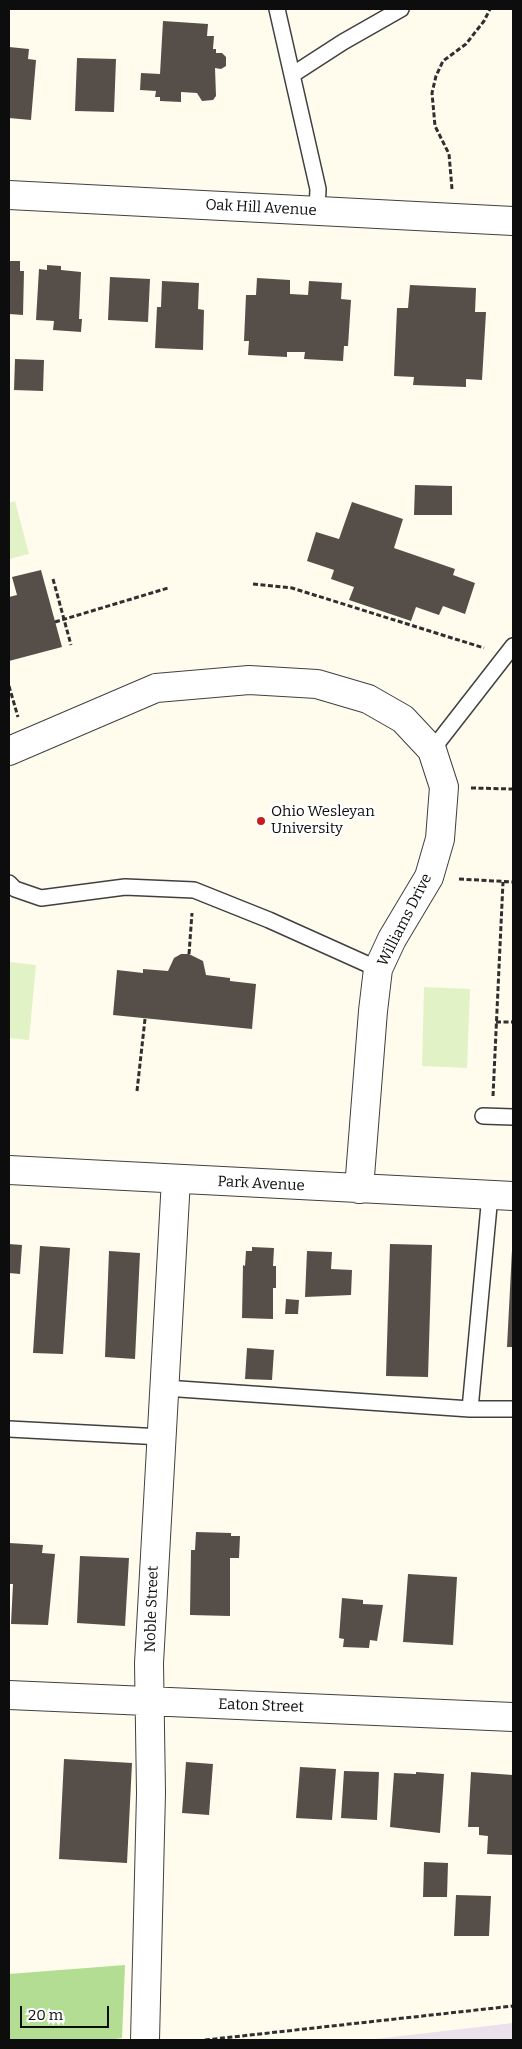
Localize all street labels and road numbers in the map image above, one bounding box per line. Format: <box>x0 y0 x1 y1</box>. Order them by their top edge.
street label: Oak Hill Avenue <box>205 196 317 220</box>
street label: Williams Drive <box>374 871 436 969</box>
street label: Park Avenue <box>217 1173 305 1195</box>
street label: Noble Street <box>141 1565 163 1653</box>
street label: Eaton Street <box>218 1696 304 1716</box>

